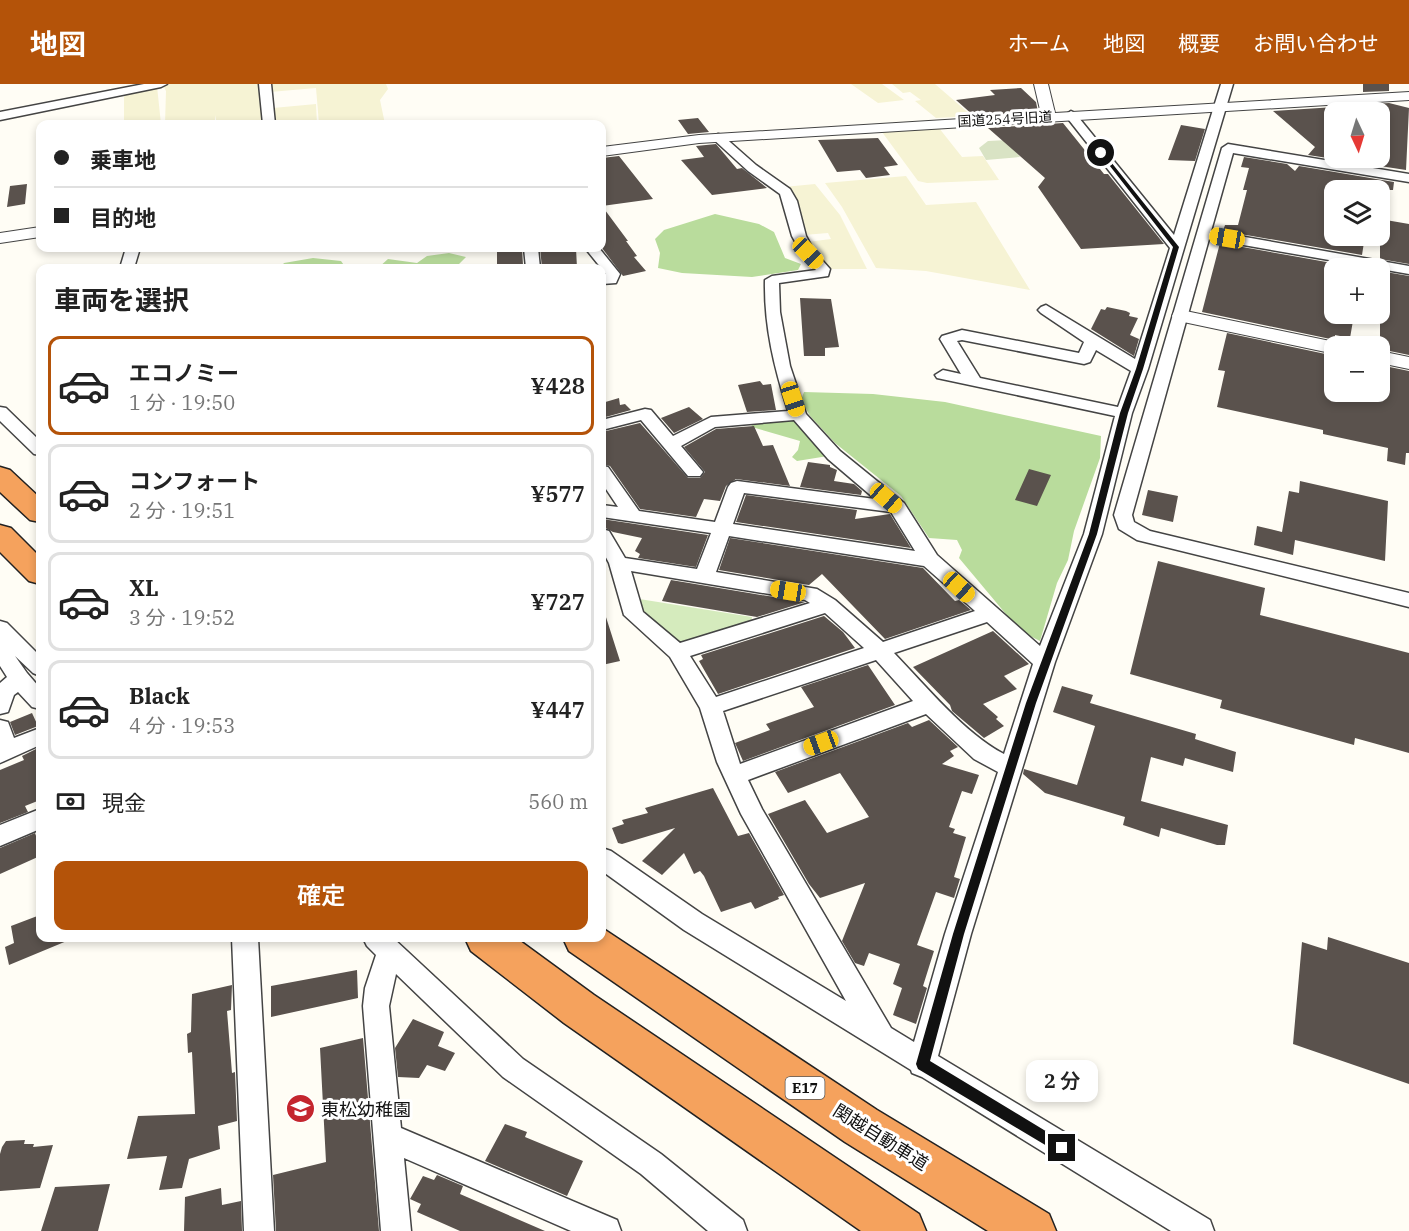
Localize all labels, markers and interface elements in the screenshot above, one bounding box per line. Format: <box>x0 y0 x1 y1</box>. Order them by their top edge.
text: 地図 <box>30 25 86 62</box>
text: ホーム <box>1008 29 1070 57</box>
text: 地図 <box>1103 29 1145 57</box>
text: 概要 <box>1178 29 1220 57</box>
text: お問い合わせ <box>1253 29 1379 57</box>
north arrow <box>1324 102 1390 168</box>
map controls <box>1324 102 1390 402</box>
street label: 国道254号旧道 <box>957 108 1053 130</box>
route start <box>1087 139 1114 166</box>
text: 乗車地 <box>90 145 156 174</box>
button: layers <box>1324 180 1390 246</box>
text: 目的地 <box>90 203 156 232</box>
car <box>1208 226 1246 250</box>
car <box>789 234 827 272</box>
button: + <box>1324 258 1390 324</box>
text: 車両を選択 <box>54 282 189 317</box>
button: − <box>1324 336 1390 402</box>
text: エコノミー <box>129 358 239 387</box>
icon: car <box>57 359 111 413</box>
text: ¥428 <box>531 371 585 400</box>
car <box>779 379 807 419</box>
text: 1 分 · 19:50 <box>129 389 235 416</box>
text: コンフォート <box>129 466 260 495</box>
icon: car <box>57 467 111 521</box>
text: ¥577 <box>531 479 585 508</box>
car <box>867 479 905 517</box>
text: 2 分 · 19:51 <box>129 497 235 524</box>
car <box>940 568 978 606</box>
text: XL <box>129 573 159 602</box>
icon: car <box>57 575 111 629</box>
car <box>769 579 807 603</box>
text: ¥727 <box>531 587 585 616</box>
text: 3 分 · 19:52 <box>129 604 235 631</box>
text: Black <box>129 681 190 710</box>
icon: car <box>57 683 111 737</box>
text: ¥447 <box>531 695 585 724</box>
text: 4 分 · 19:53 <box>129 712 235 739</box>
car <box>801 728 841 758</box>
icon: cash <box>54 785 87 818</box>
text: 現金 <box>102 788 146 817</box>
text: 560 m <box>528 788 588 815</box>
button: 確定 <box>54 861 588 930</box>
callout: 2 分 <box>1026 1061 1098 1103</box>
text: 2 分 <box>1044 1067 1080 1094</box>
road number: E17 <box>786 1077 824 1099</box>
school or university icon: 東松幼稚園 <box>284 1093 316 1125</box>
place label: 東松幼稚園 <box>321 1098 411 1121</box>
street label: 関越自動車道 <box>829 1099 933 1175</box>
route end <box>1048 1134 1075 1161</box>

